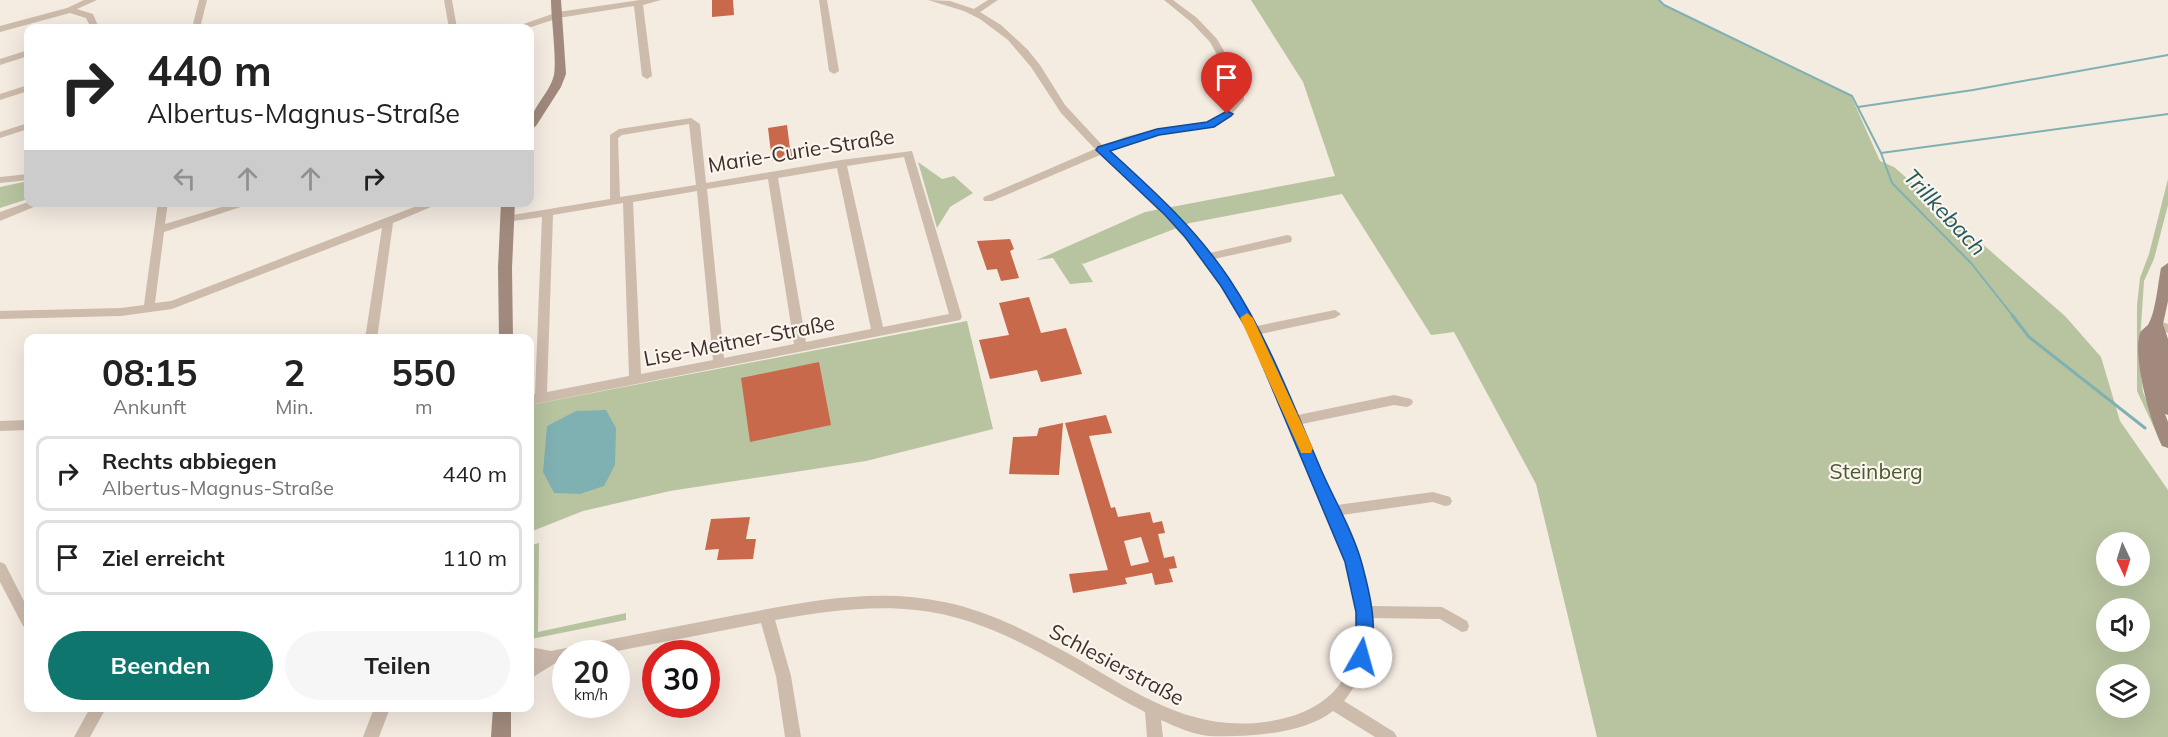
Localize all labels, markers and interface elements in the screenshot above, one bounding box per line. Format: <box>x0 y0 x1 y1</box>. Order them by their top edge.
text: 440 m <box>147 44 272 97</box>
icon: right <box>48 48 126 126</box>
pin <box>1201 52 1252 114</box>
icon: arrive <box>1210 61 1243 94</box>
text: Albertus-Magnus-Straße <box>147 96 460 130</box>
street label: Marie-Curie-Straße <box>706 122 896 178</box>
icon: left <box>168 162 201 195</box>
icon: ahead <box>231 162 264 195</box>
icon: ahead <box>294 162 327 195</box>
icon: right <box>357 162 390 195</box>
water label: Trillkebach <box>1898 163 1992 261</box>
street label: Lise-Meitner-Straße <box>641 309 837 371</box>
text: 08:15 <box>102 350 197 395</box>
text: 2 <box>283 350 305 395</box>
text: 550 <box>391 350 456 395</box>
text: Ankunft <box>113 394 186 419</box>
text: Min. <box>275 394 313 419</box>
text: m <box>415 394 432 419</box>
text: Rechts abbiegen <box>102 447 277 475</box>
icon: right <box>51 457 84 490</box>
park label: Steinberg <box>1829 458 1923 484</box>
text: 440 m <box>442 460 507 488</box>
text: Albertus-Magnus-Straße <box>102 475 334 500</box>
north arrow <box>2096 532 2150 586</box>
map controls <box>2096 532 2150 718</box>
icon: arrive <box>51 541 84 574</box>
text: Ziel erreicht <box>102 544 225 572</box>
text: 110 m <box>442 544 507 572</box>
button: sound <box>2096 598 2150 652</box>
street label: Schlesierstraße <box>1045 618 1189 710</box>
position arrow <box>1329 625 1393 689</box>
button: Beenden <box>48 631 273 700</box>
button: Teilen <box>285 631 510 700</box>
speed limit sign: 30 <box>642 640 720 718</box>
text: 20 <box>573 653 609 691</box>
button: layers <box>2096 664 2150 718</box>
text: km/h <box>574 685 608 704</box>

